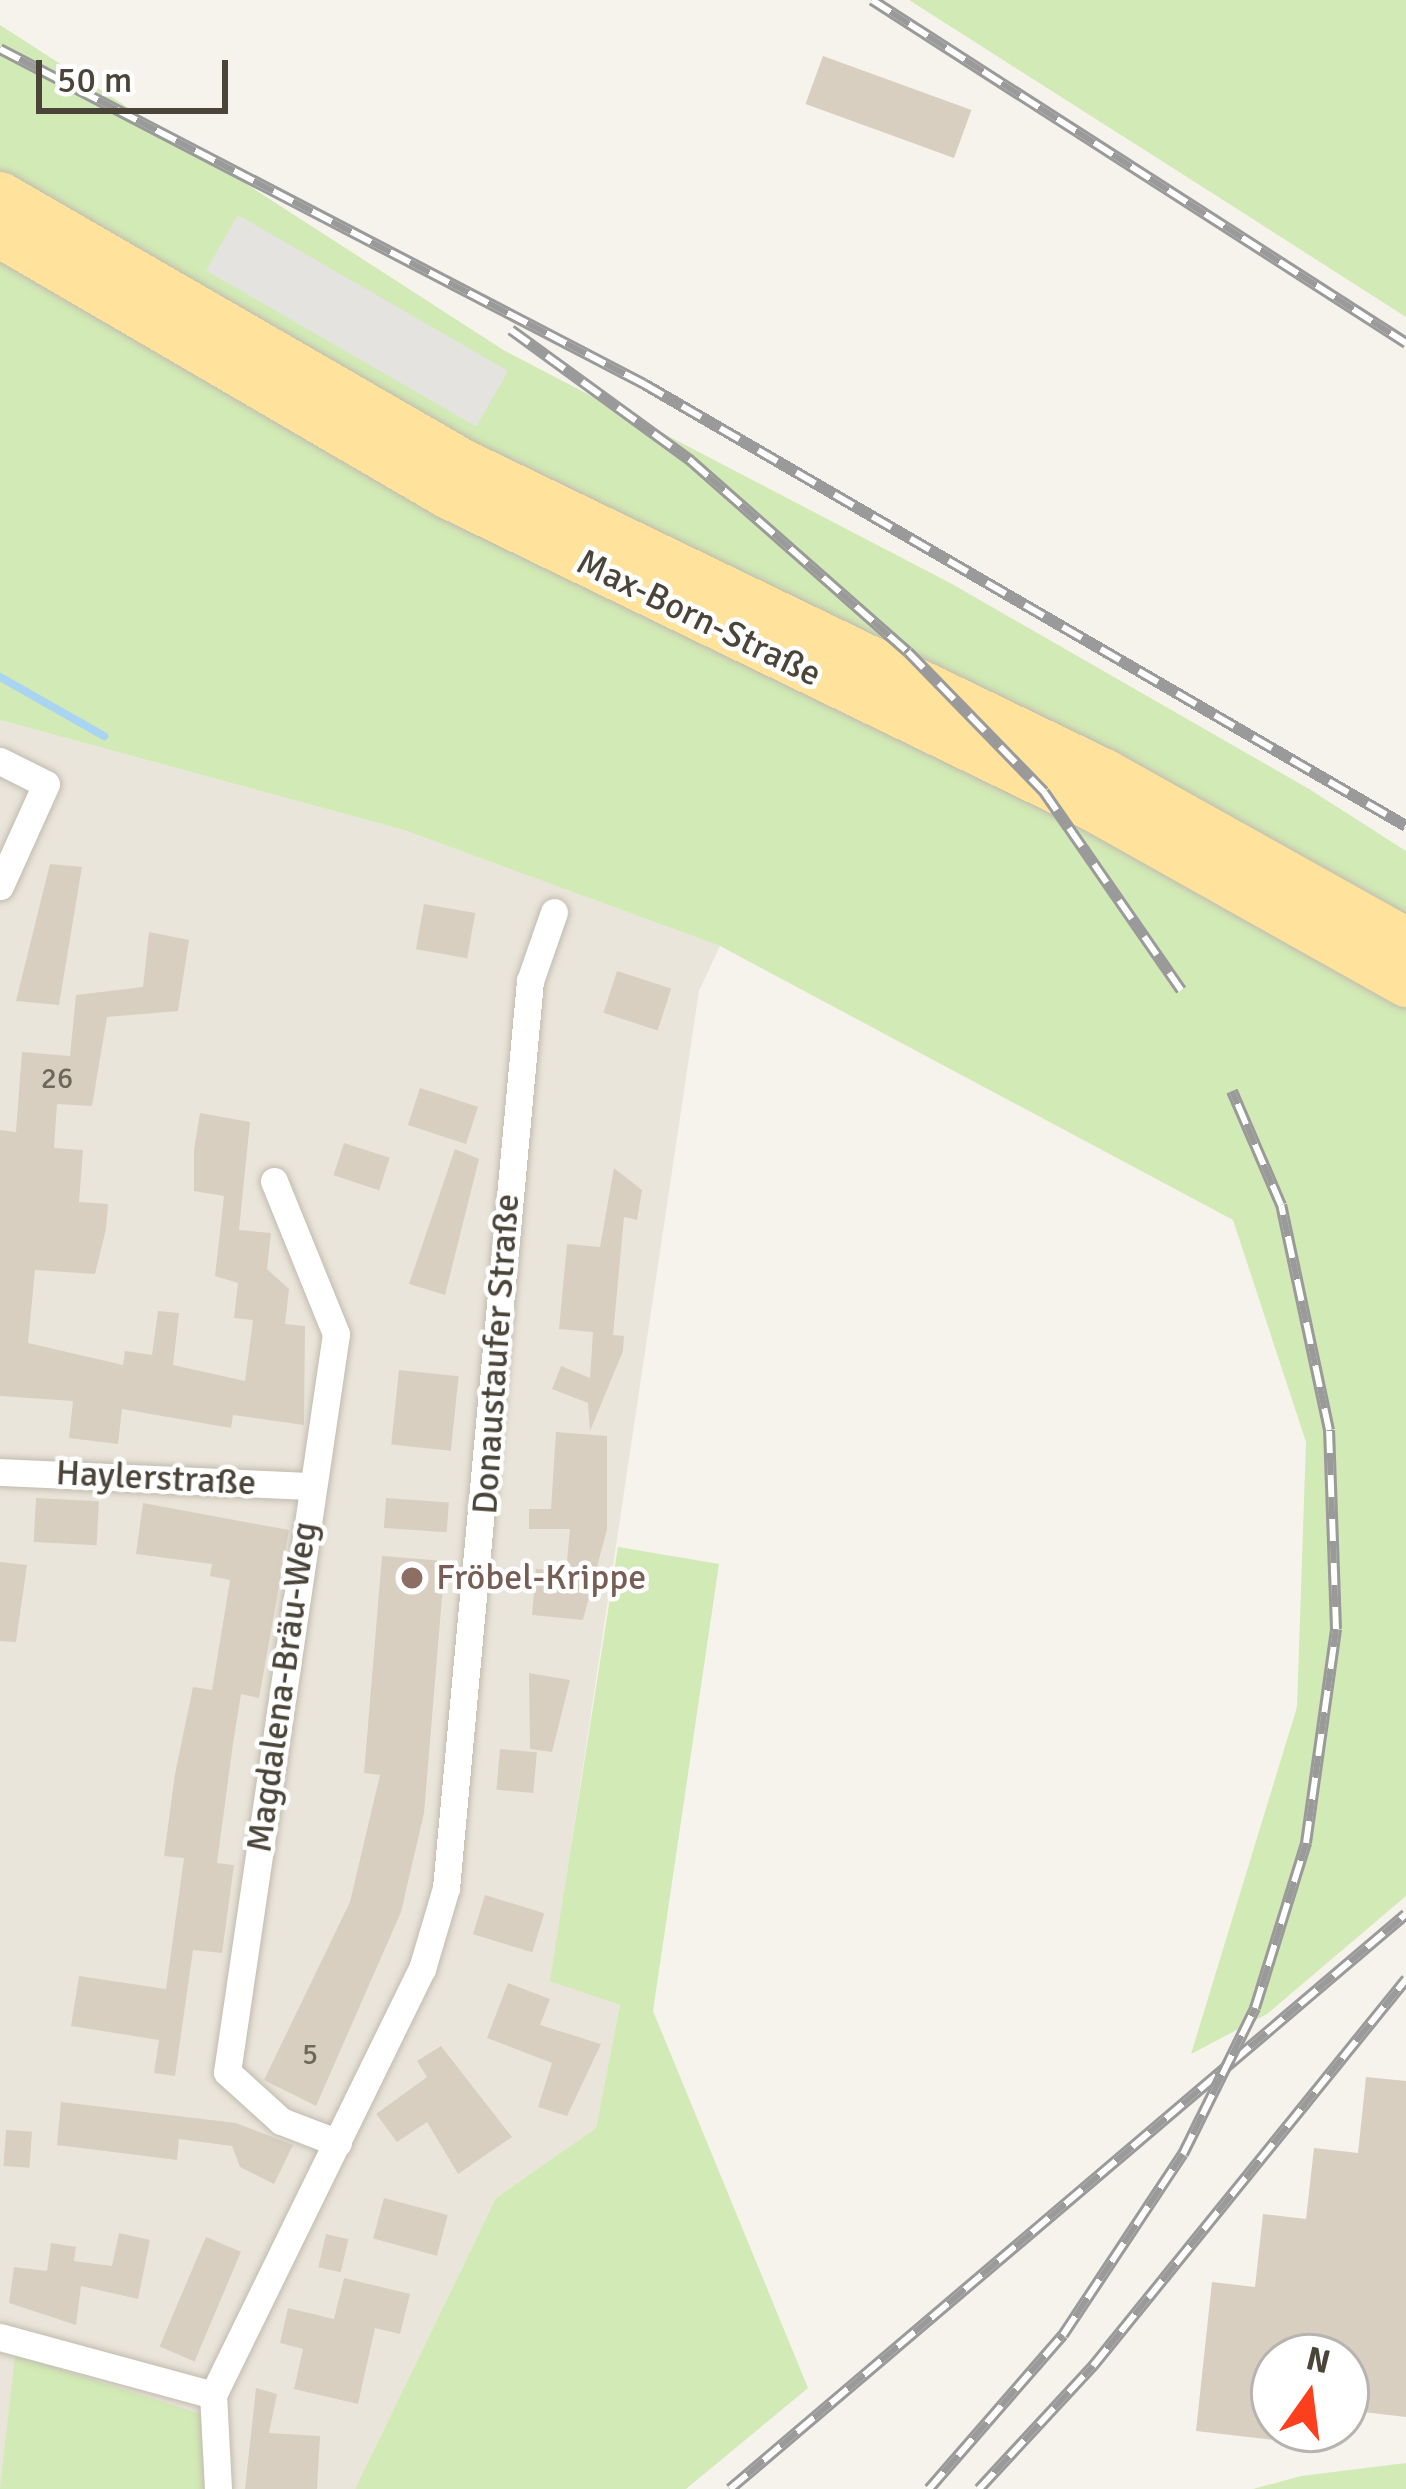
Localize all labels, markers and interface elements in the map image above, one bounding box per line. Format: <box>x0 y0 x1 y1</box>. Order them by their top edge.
scale bar <box>42 36 234 110</box>
text: 50 m <box>57 58 133 103</box>
street label: Max-Born-Straße <box>570 540 828 696</box>
house number: 26 <box>41 1061 73 1097</box>
street label: Donaustaufer Straße <box>463 1192 529 1516</box>
street label: Haylerstraße <box>55 1451 257 1505</box>
street label: Magdalena-Bräu-Weg <box>237 1519 327 1855</box>
place label: Fröbel-Krippe <box>436 1556 646 1600</box>
marker: Fröbel-Krippe <box>399 1565 425 1591</box>
house number: 5 <box>302 2037 318 2073</box>
north arrow <box>1250 2333 1370 2453</box>
text: N <box>1302 2338 1334 2383</box>

